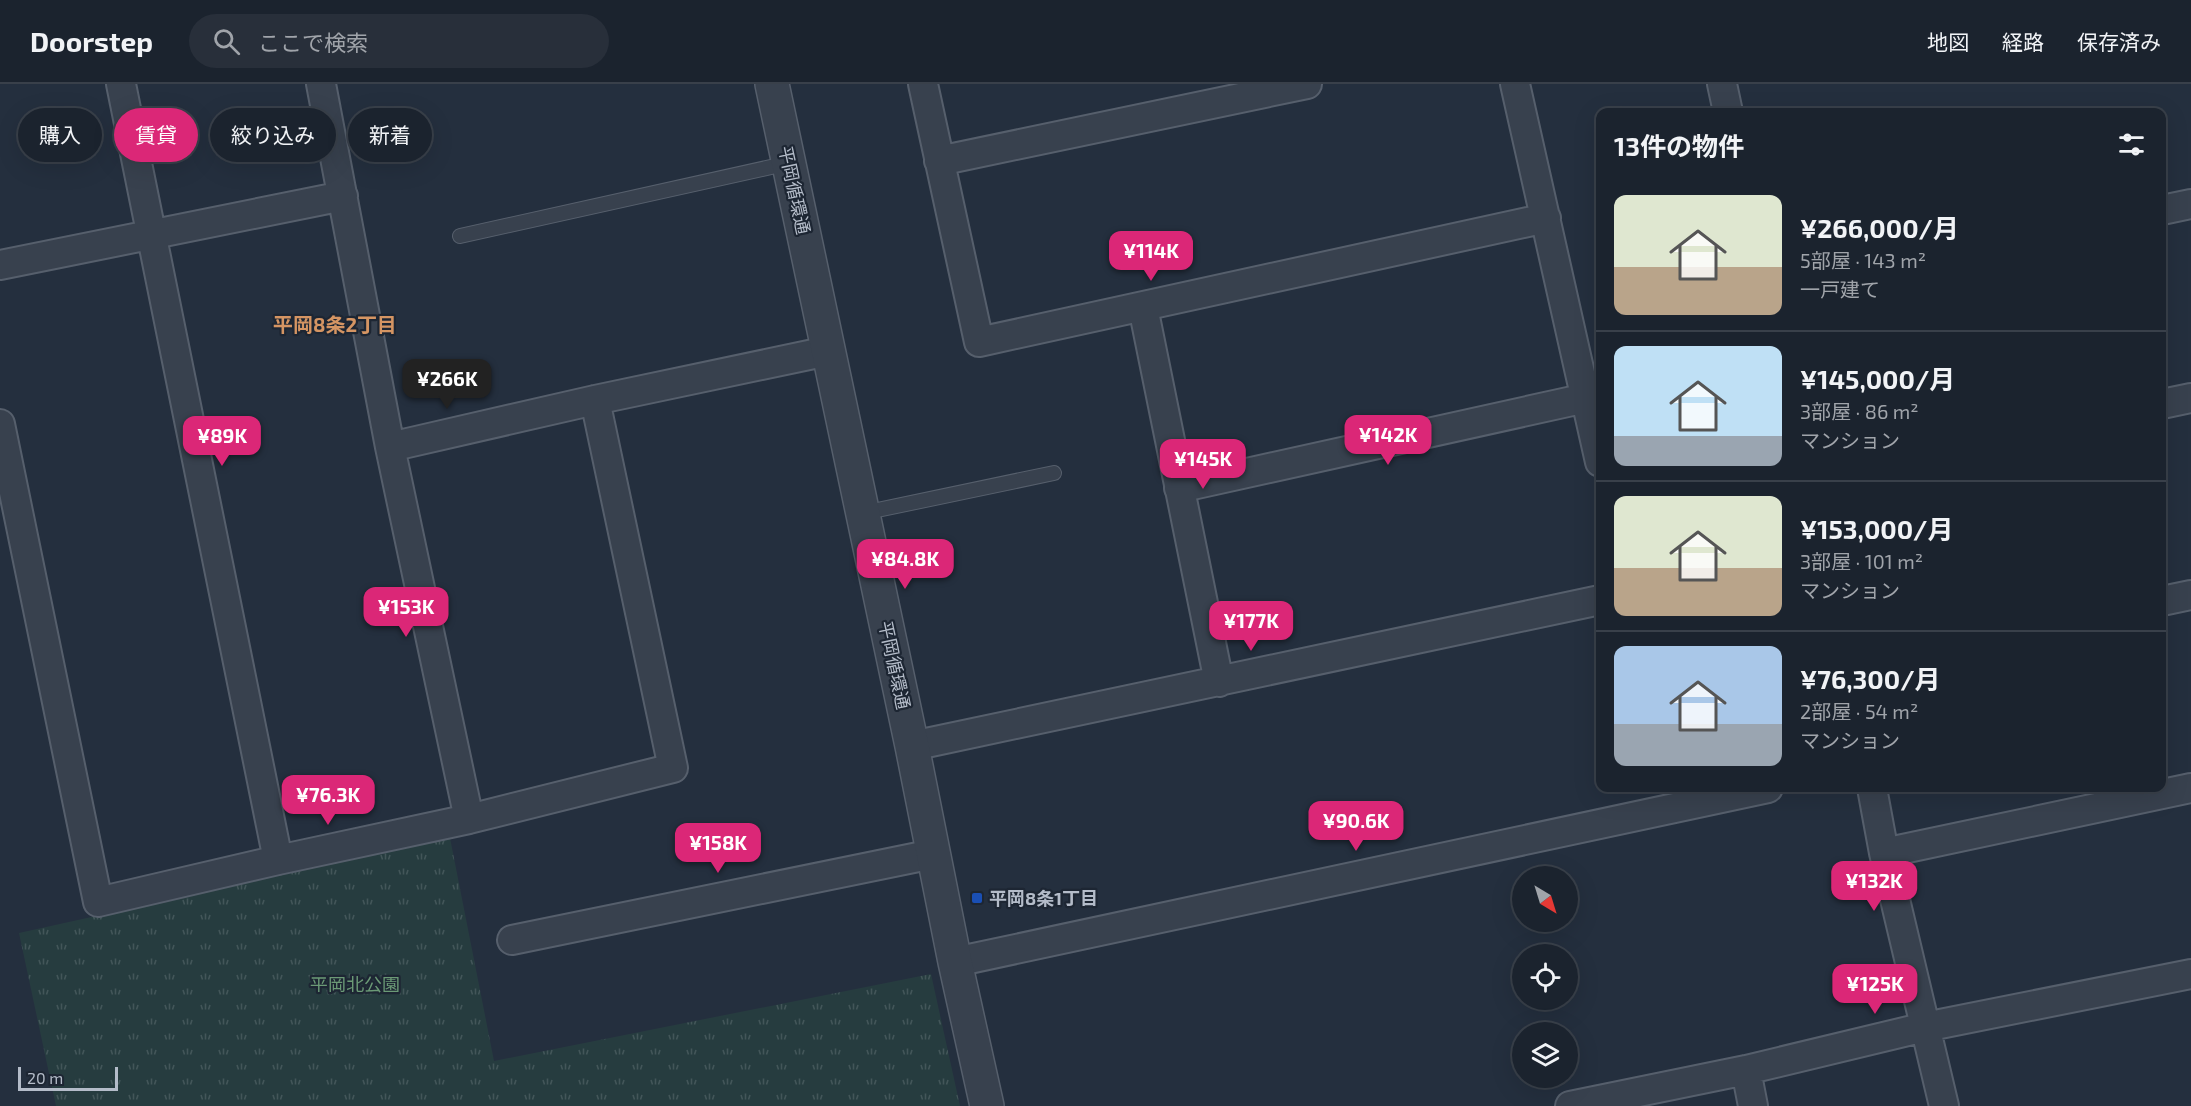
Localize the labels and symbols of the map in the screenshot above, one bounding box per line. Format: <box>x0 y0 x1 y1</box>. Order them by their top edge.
street label: 平岡循環通 <box>775 144 815 236</box>
pin: ¥114K <box>1109 231 1193 282</box>
district label: 平岡8条2丁目 <box>273 312 397 336</box>
pin: ¥266K <box>405 359 489 410</box>
pin: ¥142K <box>1346 415 1430 466</box>
pin: ¥89K <box>186 416 258 467</box>
pin: ¥145K <box>1161 439 1245 490</box>
pin: ¥84.8K <box>856 539 954 590</box>
pin: ¥153K <box>364 587 448 638</box>
pin: ¥177K <box>1209 601 1293 652</box>
street label: 平岡循環通 <box>875 619 915 711</box>
pin: ¥76.3K <box>279 775 377 826</box>
pin: ¥90.6K <box>1307 801 1405 852</box>
pin: ¥158K <box>676 823 760 874</box>
pin: ¥132K <box>1832 861 1916 912</box>
north arrow <box>1512 866 1578 932</box>
place label: 平岡8条1丁目 <box>989 887 1098 909</box>
marker: 平岡8条1丁目 <box>970 891 984 905</box>
pin: ¥125K <box>1833 964 1917 1015</box>
park label: 平岡北公園 <box>310 973 400 995</box>
scale bar <box>18 1064 118 1092</box>

